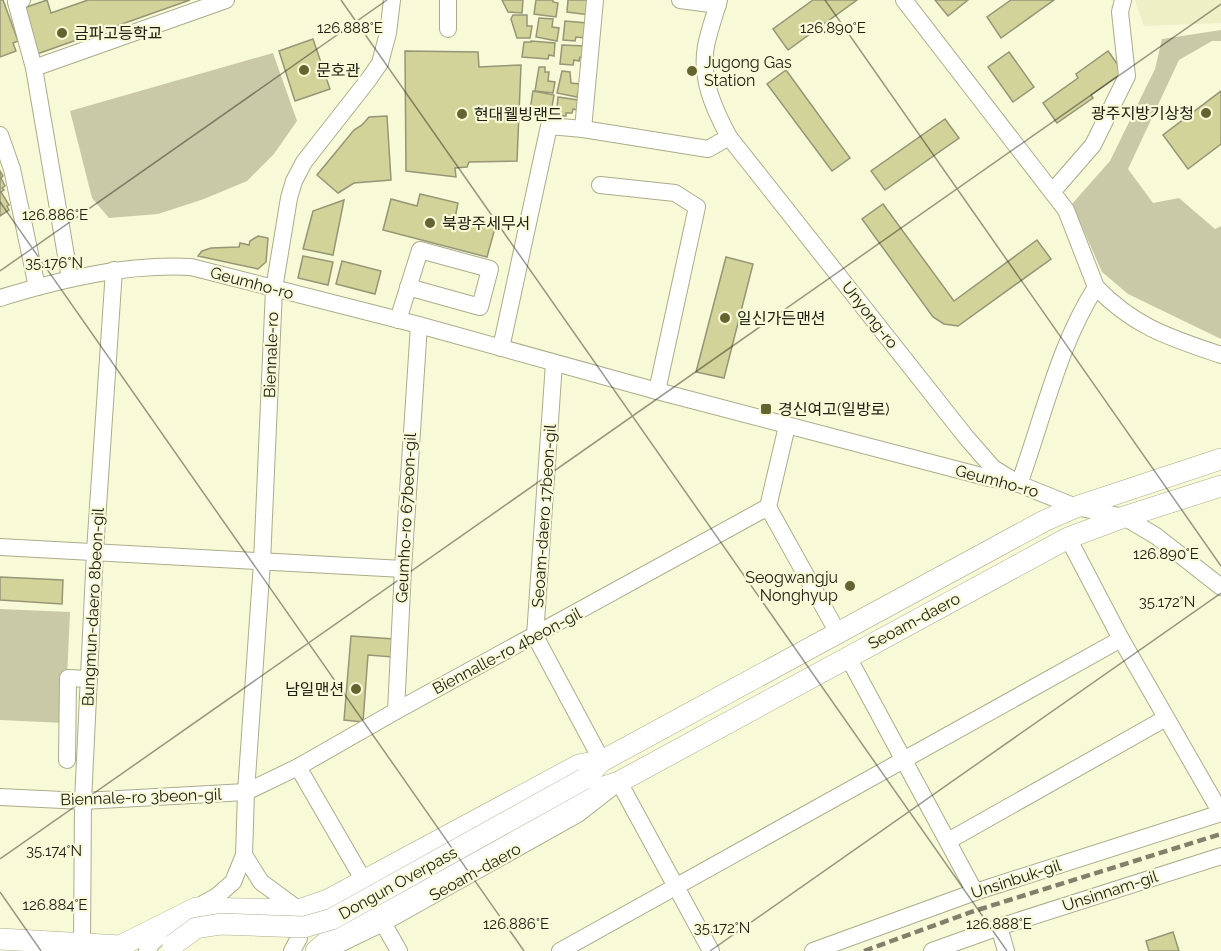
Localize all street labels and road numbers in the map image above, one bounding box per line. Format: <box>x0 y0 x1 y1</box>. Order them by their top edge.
street label: Geumho-ro <box>208 263 296 303</box>
street label: Unyong-ro <box>838 278 902 352</box>
street label: Biennale-ro <box>260 312 282 398</box>
street label: Seoam-daero 17beon-gil <box>528 423 560 608</box>
street label: Geumho-ro 67beon-gil <box>392 432 420 604</box>
street label: Geumho-ro <box>953 461 1041 501</box>
street label: Bungmun-daero 8beon-gil <box>78 507 108 707</box>
street label: Seoam-daero <box>865 589 963 653</box>
street label: Biennalle-ro 4beon-gil <box>429 603 585 698</box>
street label: Biennale-ro 3beon-gil <box>60 785 223 809</box>
street label: Seoam-daero <box>426 839 524 905</box>
street label: Dongun Overpass <box>335 842 461 923</box>
street label: Unsinbuk-gil <box>969 855 1064 902</box>
street label: Unsinnam-gil <box>1060 866 1161 915</box>

